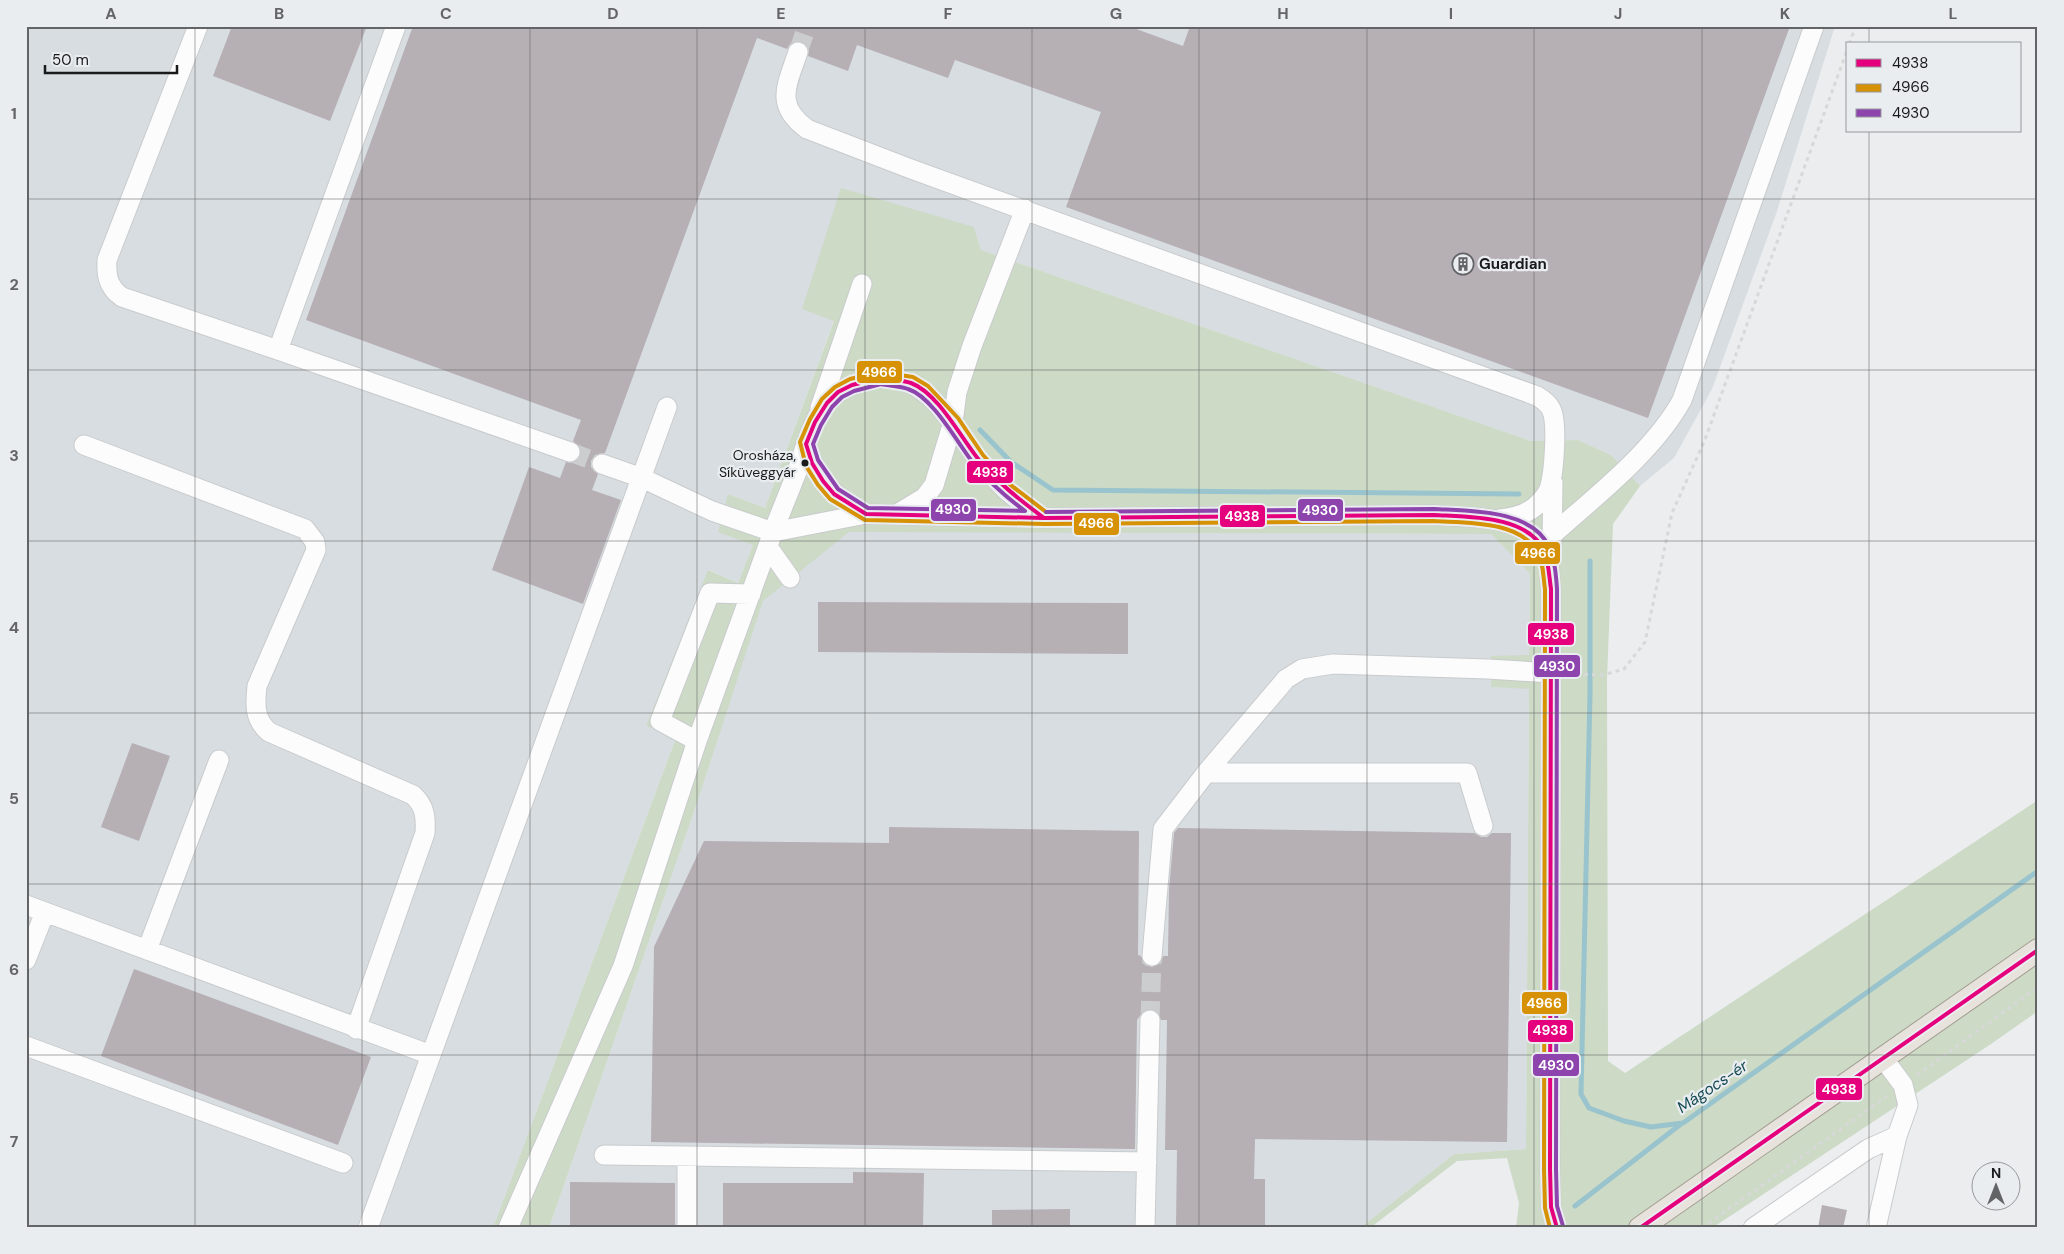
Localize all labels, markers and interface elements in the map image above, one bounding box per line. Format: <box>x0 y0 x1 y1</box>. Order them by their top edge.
text: A <box>105 3 117 24</box>
text: B <box>274 3 284 24</box>
text: C <box>440 3 452 24</box>
text: D <box>607 3 619 24</box>
text: E <box>776 3 786 24</box>
text: F <box>944 3 953 24</box>
text: G <box>1110 3 1122 24</box>
text: H <box>1277 3 1289 24</box>
text: I <box>1449 3 1453 24</box>
text: J <box>1614 3 1622 24</box>
text: K <box>1780 3 1791 24</box>
text: L <box>1949 3 1958 24</box>
scale bar <box>45 42 178 74</box>
legend <box>1846 42 2022 132</box>
text: 50 m <box>52 50 89 70</box>
text: 4938 <box>1892 53 1928 73</box>
text: 4966 <box>1892 77 1929 97</box>
text: 1 <box>11 103 17 124</box>
text: 4930 <box>1892 103 1929 123</box>
building icon: Guardian <box>1451 252 1475 276</box>
place label: Guardian <box>1479 254 1547 274</box>
text: 2 <box>9 274 19 295</box>
line badge: 4966 <box>856 360 903 384</box>
text: 4966 <box>861 363 897 381</box>
text: 3 <box>9 445 19 466</box>
place label: Orosháza, Síküveggyár <box>719 446 796 481</box>
marker: Orosháza, Síküveggyár <box>800 458 810 468</box>
line badge: 4938 <box>966 460 1014 484</box>
text: 4938 <box>972 463 1008 481</box>
line badge: 4930 <box>930 498 977 522</box>
line badge: 4930 <box>1297 498 1344 522</box>
text: 4930 <box>935 500 971 518</box>
text: 4930 <box>1302 501 1338 519</box>
line badge: 4938 <box>1219 504 1266 528</box>
text: 4938 <box>1224 507 1260 525</box>
line badge: 4966 <box>1073 512 1120 536</box>
text: 4966 <box>1078 514 1114 532</box>
line badge: 4966 <box>1514 541 1561 565</box>
text: 4966 <box>1520 544 1556 562</box>
text: 4 <box>9 617 19 638</box>
line badge: 4938 <box>1527 622 1575 646</box>
text: 4938 <box>1533 625 1569 643</box>
line badge: 4930 <box>1533 654 1581 678</box>
text: 4930 <box>1539 657 1575 675</box>
text: 5 <box>9 788 19 809</box>
text: 6 <box>9 959 19 980</box>
line badge: 4966 <box>1521 991 1568 1015</box>
text: 4966 <box>1526 994 1562 1012</box>
line badge: 4938 <box>1527 1019 1574 1043</box>
text: 4938 <box>1532 1021 1568 1039</box>
line badge: 4930 <box>1532 1053 1580 1077</box>
water label: Mágocs-ér <box>1673 1054 1753 1118</box>
text: 4930 <box>1538 1056 1574 1074</box>
line badge: 4938 <box>1815 1077 1863 1101</box>
text: 4938 <box>1821 1080 1857 1098</box>
text: 7 <box>10 1131 19 1152</box>
north arrow <box>1972 1162 2022 1212</box>
text: N <box>1991 1164 2001 1182</box>

